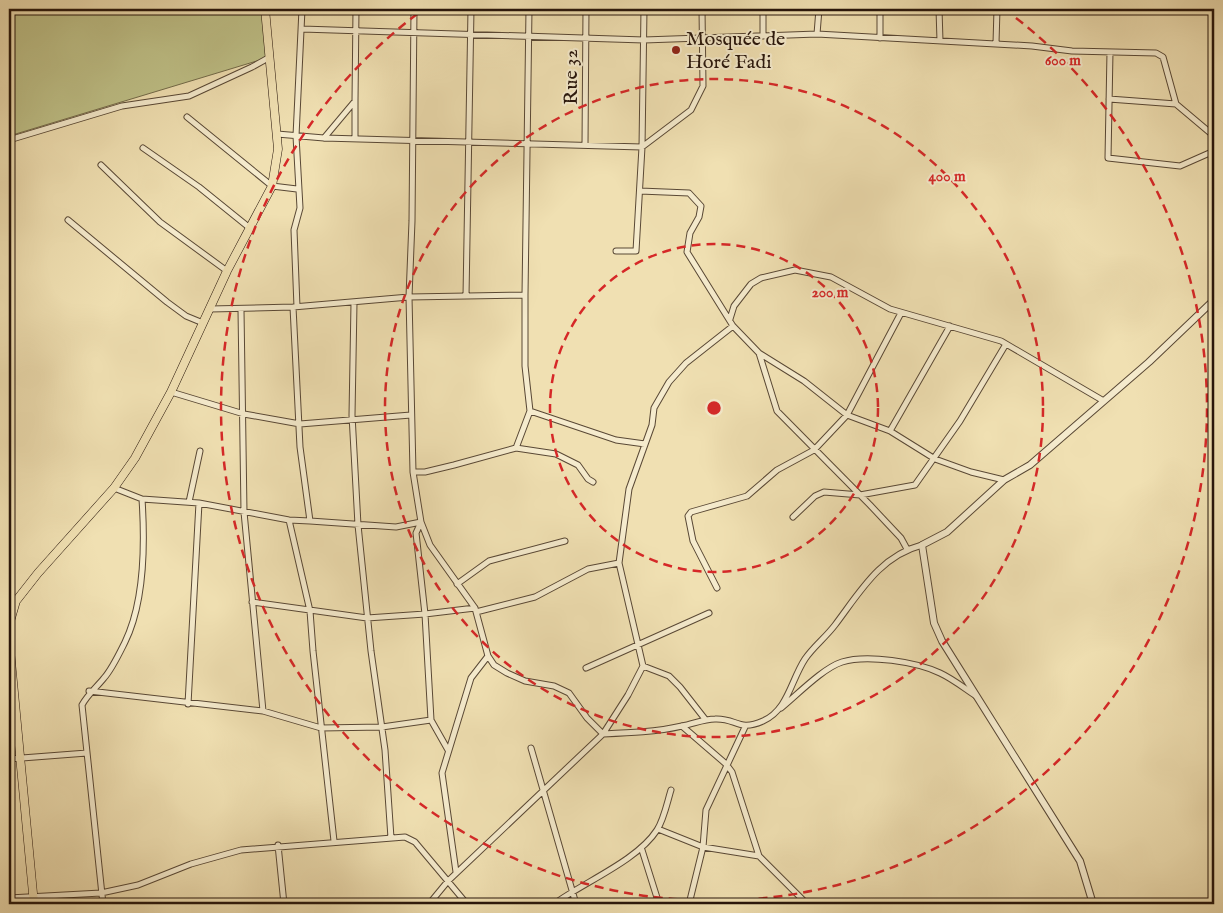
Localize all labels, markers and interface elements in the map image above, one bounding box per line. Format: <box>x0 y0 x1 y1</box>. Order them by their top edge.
place label: Mosquée de Horé Fadi <box>686 27 785 75</box>
marker: Mosquée de Horé Fadi <box>670 44 682 56</box>
street label: Rue 32 <box>559 49 584 105</box>
text: 600 m <box>1045 51 1081 70</box>
text: 400 m <box>929 167 966 186</box>
text: 200 m <box>812 283 849 302</box>
centre of rings <box>705 399 723 417</box>

